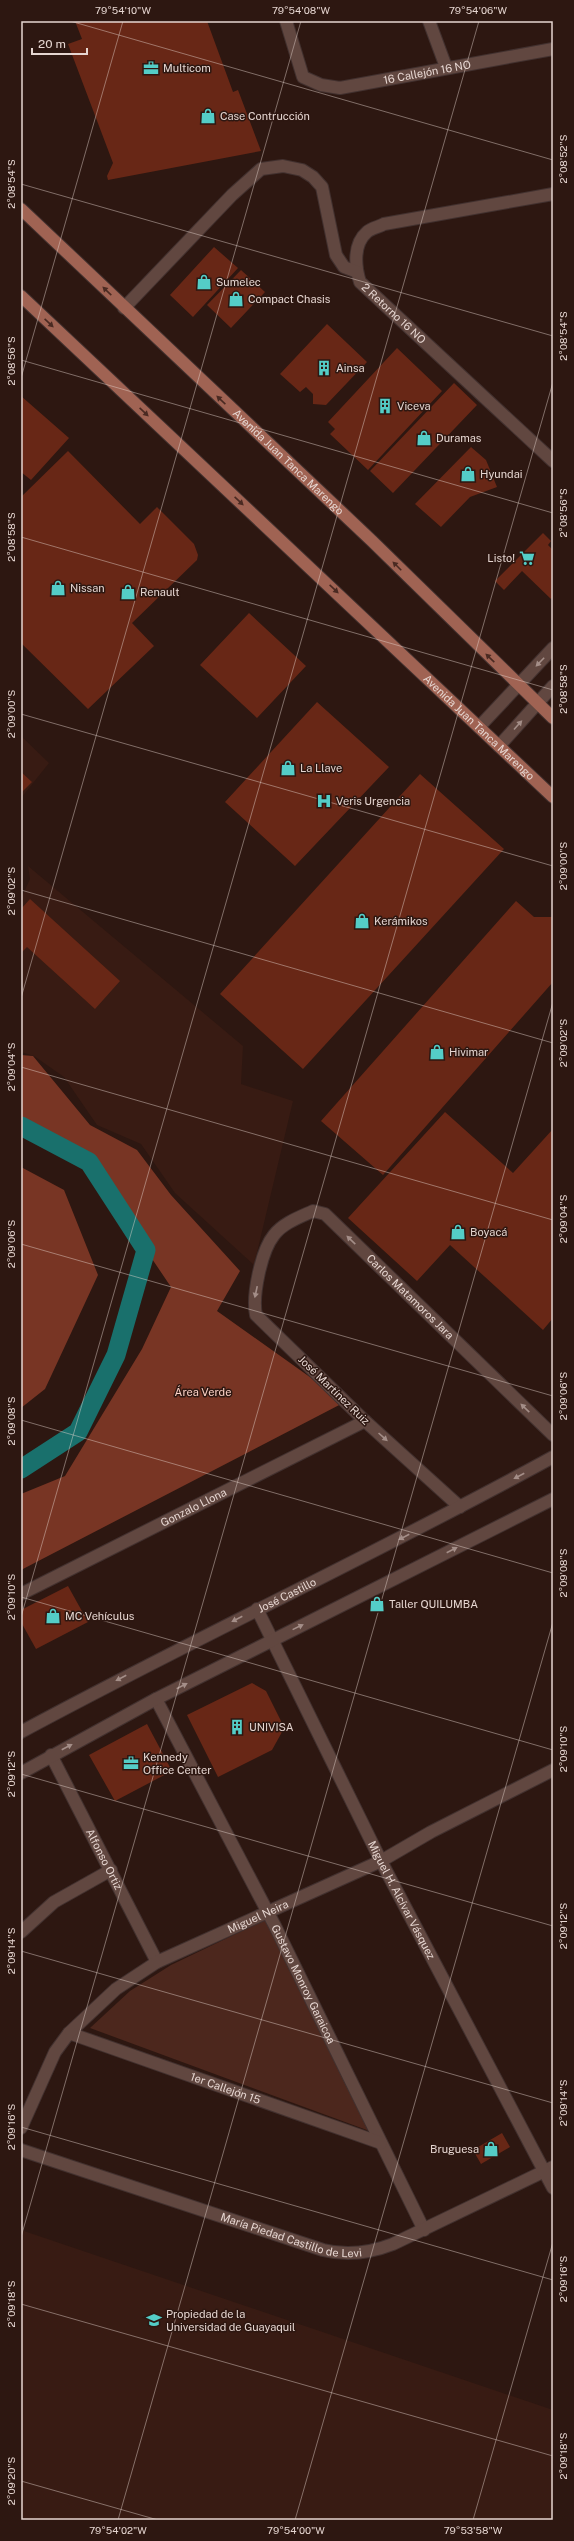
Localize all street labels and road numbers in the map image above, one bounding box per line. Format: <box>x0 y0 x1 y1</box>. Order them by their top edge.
street label: 16 Callejón 16 NO <box>382 58 472 86</box>
street label: 2 Retorno 16 NO <box>359 281 428 346</box>
street label: Avenida Juan Tanca Marengo <box>231 407 346 517</box>
street label: Avenida Juan Tanca Marengo <box>421 672 537 782</box>
street label: Carlos Matamoros Jara <box>364 1252 456 1341</box>
street label: José Martínez Ruiz <box>296 1353 372 1427</box>
street label: Gonzalo Llona <box>159 1486 228 1529</box>
street label: José Castillo <box>256 1576 318 1615</box>
street label: Alfonso Ortiz <box>84 1827 125 1892</box>
street label: Miguel H. Alcívar Vásquez <box>366 1839 438 1961</box>
street label: Miguel Neira <box>226 1898 290 1935</box>
street label: Gustavo Monroy Garaicoa <box>269 1923 338 2045</box>
street label: 1er Callejón 15 <box>189 2070 262 2106</box>
street label: María Piedad Castillo de Levi <box>219 2211 363 2259</box>

